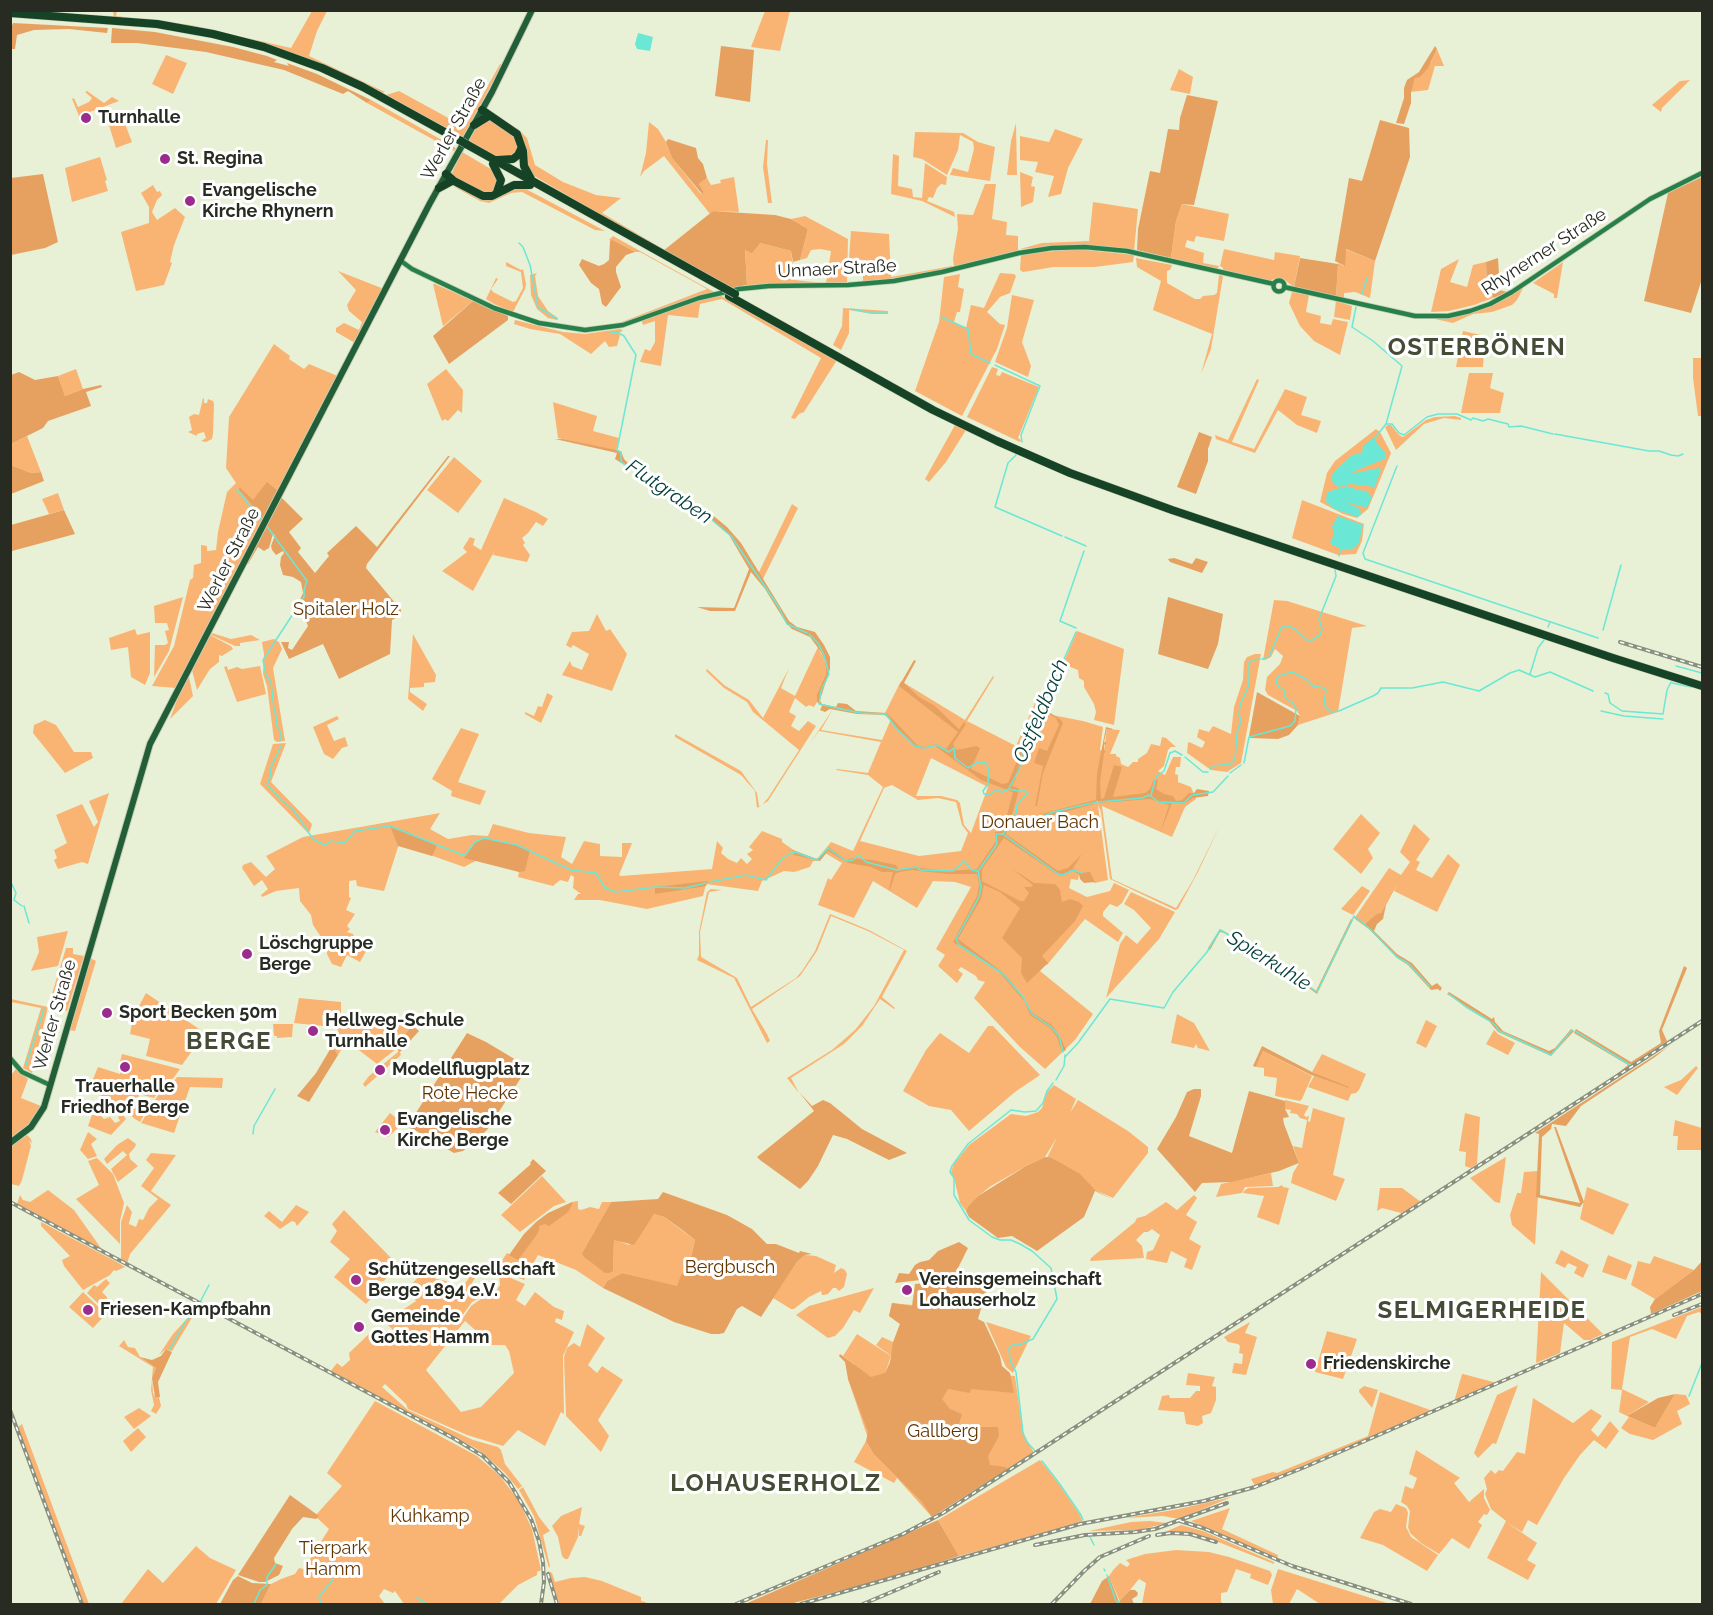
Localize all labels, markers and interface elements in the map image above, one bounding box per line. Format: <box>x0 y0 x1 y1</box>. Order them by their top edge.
street label: Werler Straße <box>417 74 491 184</box>
place label: Turnhalle <box>98 107 180 129</box>
marker: Turnhalle <box>79 111 93 125</box>
place label: St. Regina <box>177 148 263 170</box>
marker: St. Regina <box>158 152 172 166</box>
place label: Evangelische Kirche Rhynern <box>202 180 334 222</box>
marker: Evangelische Kirche Rhynern <box>183 194 197 208</box>
street label: Rhynerner Straße <box>1478 204 1610 300</box>
street label: Unnaer Straße <box>777 255 897 283</box>
district label: OSTERBÖNEN <box>1388 334 1566 362</box>
water label: Flutgraben <box>621 455 717 529</box>
street label: Werler Straße <box>193 504 265 616</box>
park label: Spitaler Holz <box>293 599 399 621</box>
water label: Ostfeldbach <box>1008 656 1074 766</box>
park label: Donauer Bach <box>981 812 1099 834</box>
water label: Spierkuhle <box>1223 926 1315 996</box>
place label: Löschgruppe Berge <box>259 933 373 976</box>
marker: Löschgruppe Berge <box>240 947 254 961</box>
street label: Werler Straße <box>29 957 81 1073</box>
place label: Sport Becken 50m <box>119 1002 277 1024</box>
marker: Sport Becken 50m <box>100 1006 114 1020</box>
place label: Hellweg-Schule Turnhalle <box>325 1010 464 1052</box>
marker: Hellweg-Schule Turnhalle <box>306 1024 320 1038</box>
district label: BERGE <box>186 1028 272 1056</box>
place label: Modellflugplatz <box>392 1059 530 1081</box>
marker: Trauerhalle Friedhof Berge <box>118 1060 132 1074</box>
marker: Modellflugplatz <box>373 1063 387 1077</box>
place label: Trauerhalle Friedhof Berge <box>61 1076 189 1118</box>
park label: Rote Hecke <box>422 1083 518 1105</box>
place label: Evangelische Kirche Berge <box>397 1109 512 1152</box>
marker: Evangelische Kirche Berge <box>378 1123 392 1137</box>
park label: Bergbusch <box>685 1257 775 1279</box>
place label: Schützengesellschaft Berge 1894 e.V. <box>368 1259 555 1302</box>
place label: Vereinsgemeinschaft Lohauserholz <box>919 1269 1102 1312</box>
marker: Schützengesellschaft Berge 1894 e.V. <box>349 1273 363 1287</box>
marker: Vereinsgemeinschaft Lohauserholz <box>900 1283 914 1297</box>
district label: SELMIGERHEIDE <box>1378 1297 1586 1325</box>
place label: Friesen-Kampfbahn <box>100 1299 271 1321</box>
marker: Friesen-Kampfbahn <box>81 1303 95 1317</box>
place label: Gemeinde Gottes Hamm <box>371 1306 490 1348</box>
marker: Gemeinde Gottes Hamm <box>352 1320 366 1334</box>
place label: Friedenskirche <box>1323 1353 1451 1375</box>
marker: Friedenskirche <box>1304 1357 1318 1371</box>
park label: Gallberg <box>907 1421 979 1443</box>
district label: LOHAUSERHOLZ <box>670 1470 882 1498</box>
park label: Kuhkamp <box>390 1506 470 1528</box>
park label: Tierpark Hamm <box>299 1538 367 1580</box>

